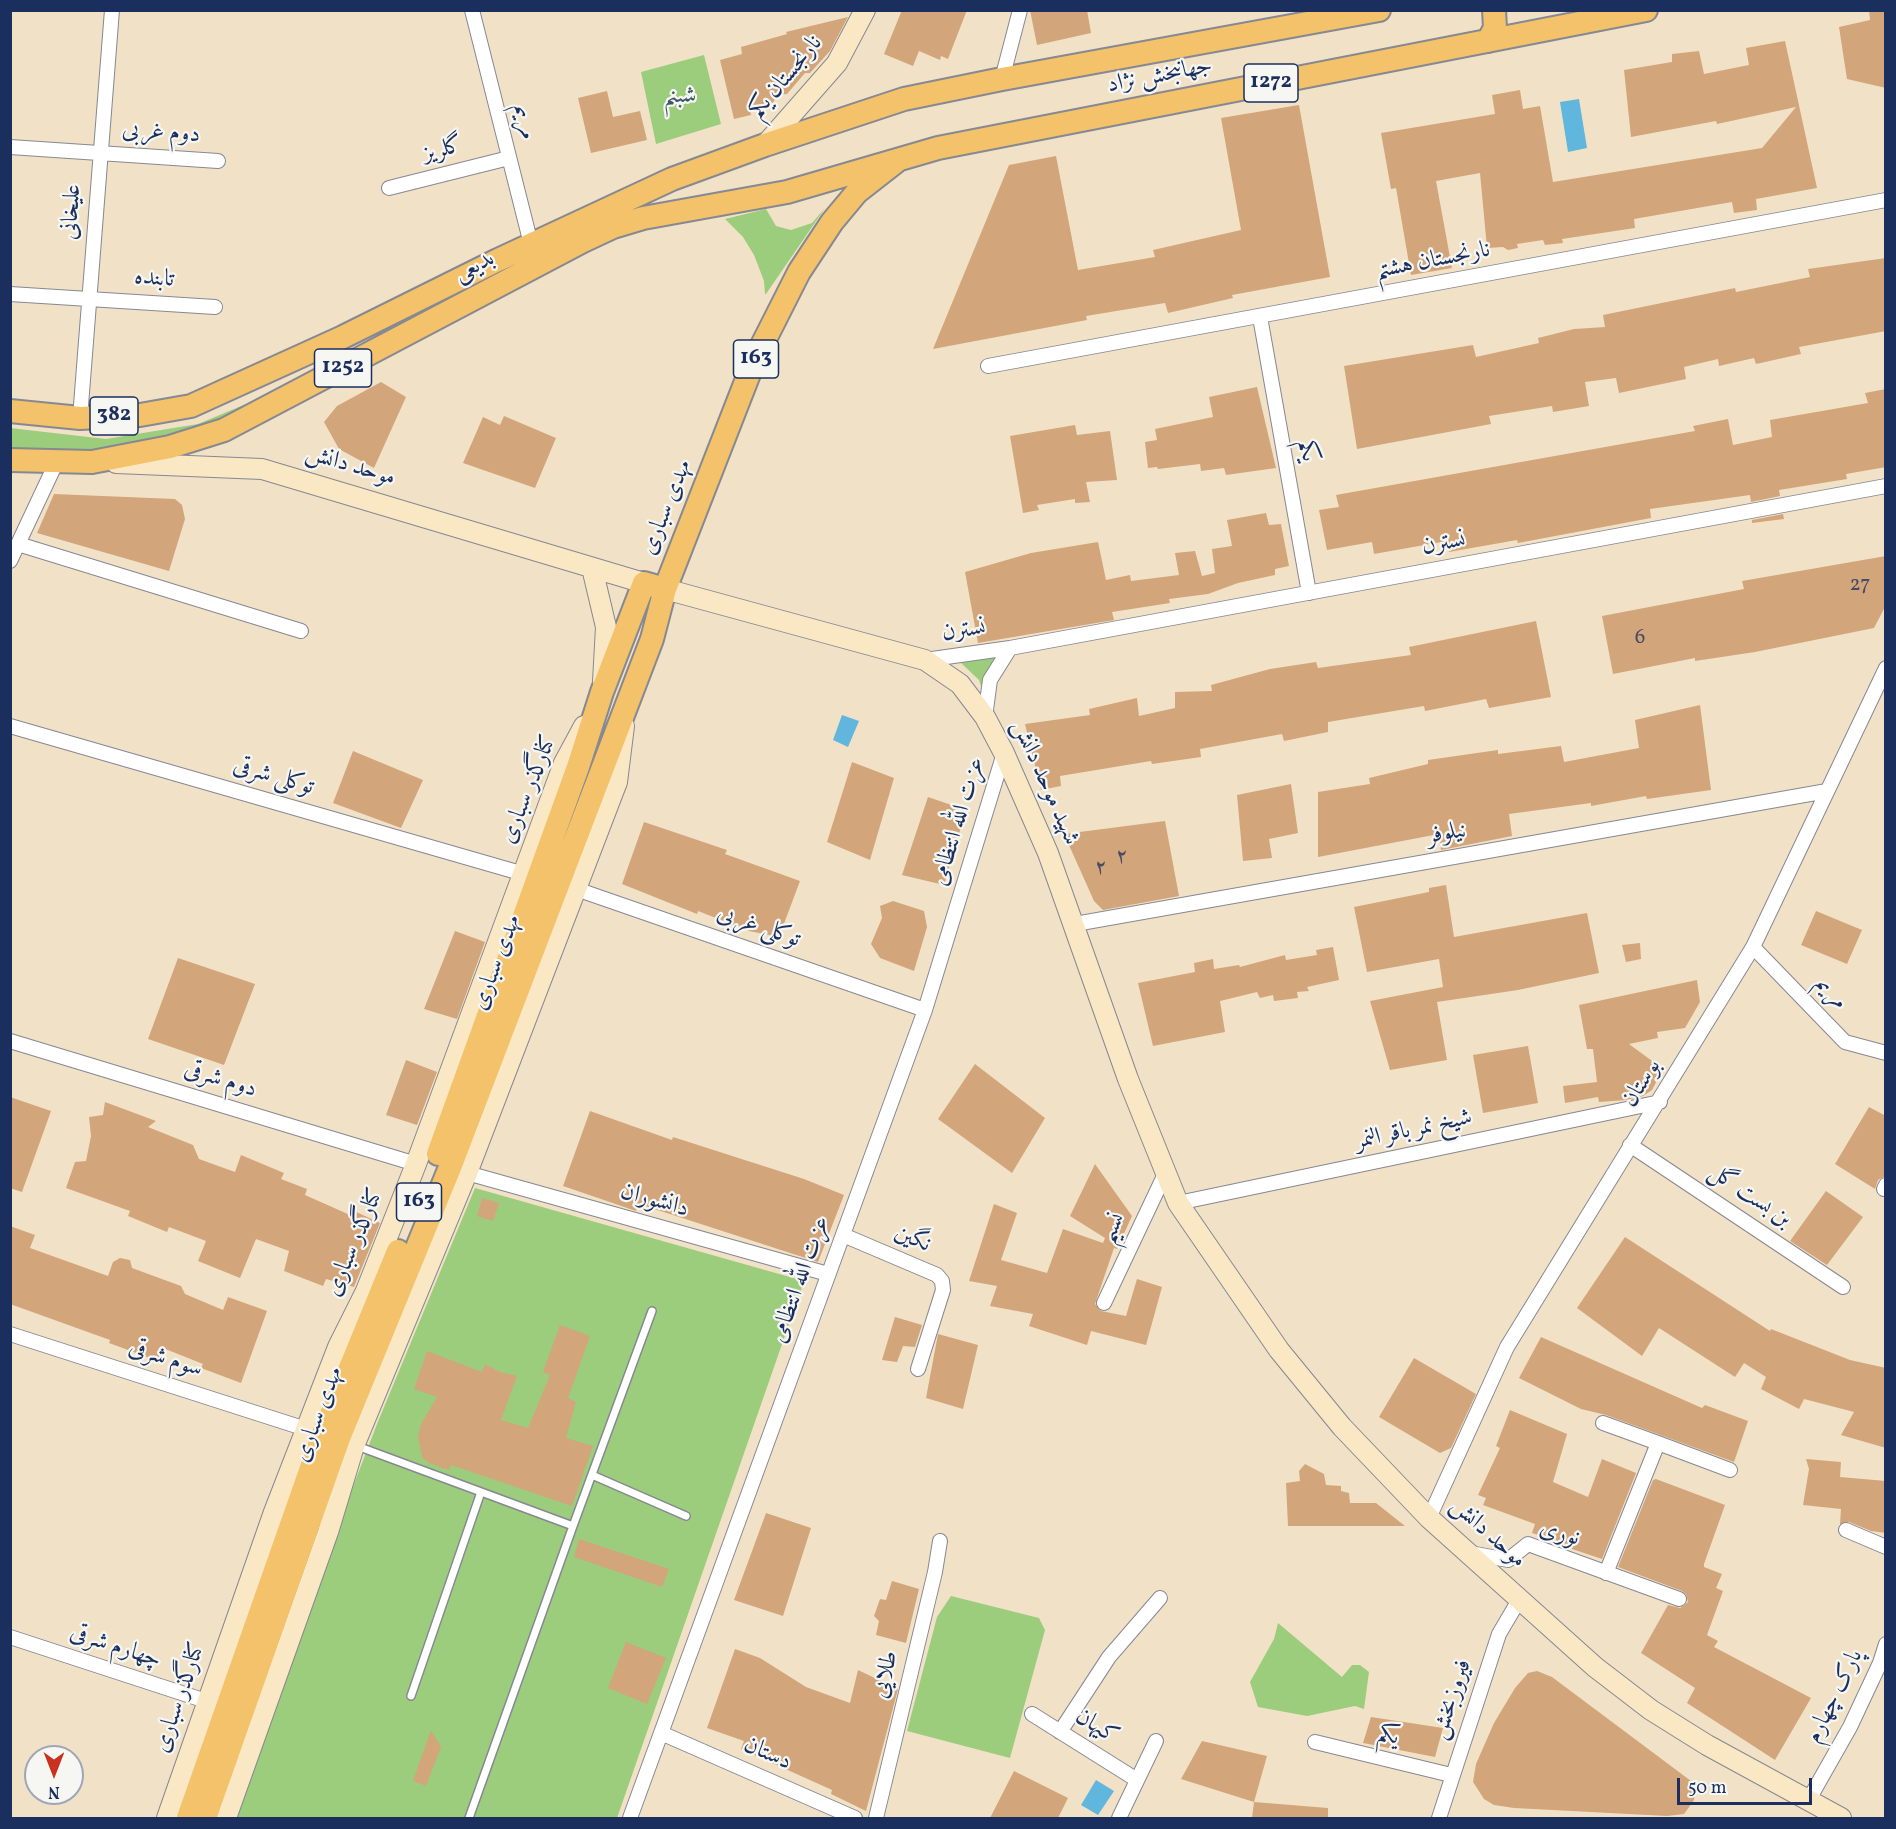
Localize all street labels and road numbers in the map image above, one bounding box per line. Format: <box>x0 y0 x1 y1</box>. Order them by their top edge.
street label: نارنجستان یکم <box>744 31 830 125</box>
street label: جهانبخش نژاد <box>1105 53 1215 101</box>
road number: 1272 <box>1244 64 1298 102</box>
street label: مریم <box>505 101 541 143</box>
street label: دوم غربی <box>121 117 201 151</box>
street label: گلریز <box>420 132 466 170</box>
street label: علیخانی <box>57 183 89 241</box>
street label: نارنجستان هشتم <box>1373 237 1493 287</box>
street label: بدیعی <box>450 246 500 290</box>
street label: تابنده <box>133 264 175 296</box>
road number: 163 <box>734 340 778 378</box>
road number: 1252 <box>314 349 372 387</box>
road number: 382 <box>90 397 138 435</box>
street label: یکم <box>1290 438 1322 464</box>
street label: موحد دانش <box>302 440 398 494</box>
street label: مهدی سباری <box>636 456 700 560</box>
street label: نسترن <box>1420 527 1468 563</box>
street label: نسترن <box>940 615 988 649</box>
street label: شهید موحد دانش <box>1004 716 1084 850</box>
street label: کنارگذر سباری <box>495 731 565 849</box>
street label: توکلی شرقی <box>229 753 317 803</box>
street label: عزت الله انتظامی <box>927 754 993 890</box>
street label: نیلوفر <box>1425 817 1469 853</box>
street label: توکلی غربی <box>712 900 804 956</box>
street label: مهدی سباری <box>467 911 529 1015</box>
street label: مریم <box>1807 971 1853 1017</box>
street label: بوستان <box>1617 1055 1669 1113</box>
street label: دوم شرقی <box>180 1056 260 1106</box>
street label: شیخ نمر باقر النمر <box>1353 1105 1475 1157</box>
street label: بن بست گل <box>1702 1159 1796 1235</box>
street label: دانشوران <box>616 1179 692 1225</box>
road number: 163 <box>396 1183 442 1221</box>
street label: کنارگذر سباری <box>320 1185 392 1301</box>
street label: نسیم <box>1095 1209 1133 1249</box>
street label: عزت الله انتظامی <box>766 1213 838 1347</box>
street label: نگین <box>889 1220 935 1260</box>
street label: سوم شرقی <box>124 1335 206 1385</box>
street label: مهدی سباری <box>289 1363 351 1467</box>
street label: موحد دانش <box>1443 1492 1531 1576</box>
street label: نوری <box>1535 1516 1583 1554</box>
street label: چهارم شرقی <box>66 1620 164 1676</box>
street label: کنارگذر سباری <box>149 1639 213 1757</box>
street label: پارک چهارم <box>1801 1645 1871 1749</box>
street label: طلایی <box>867 1648 907 1702</box>
street label: فیروزبخش <box>1426 1656 1480 1744</box>
street label: کیهان <box>1069 1704 1123 1752</box>
street label: یکم <box>1374 1720 1402 1754</box>
street label: دستان <box>739 1732 795 1778</box>

